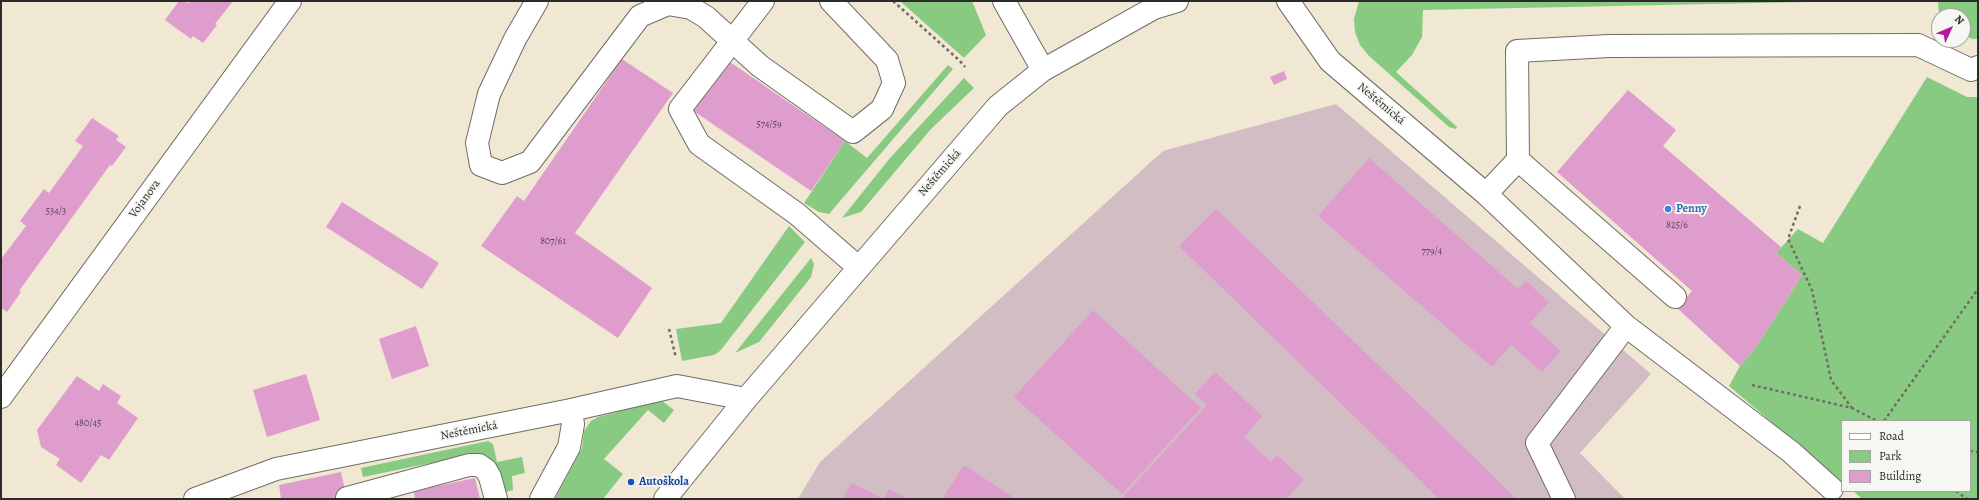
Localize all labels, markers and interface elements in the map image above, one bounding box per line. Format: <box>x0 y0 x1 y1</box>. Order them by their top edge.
north arrow <box>1931 8 1971 48</box>
text: N <box>1951 12 1967 28</box>
street label: Neštěmická <box>1354 80 1408 128</box>
house number: 574/59 <box>756 119 782 131</box>
street label: Neštěmická <box>916 147 964 199</box>
street label: Vojanova <box>126 177 164 221</box>
place label: Penny <box>1676 202 1707 216</box>
marker: Penny <box>1663 204 1673 214</box>
house number: 534/3 <box>46 206 66 218</box>
house number: 825/6 <box>1666 220 1688 232</box>
house number: 807/61 <box>540 236 566 248</box>
house number: 779/4 <box>1422 246 1442 258</box>
house number: 480/45 <box>75 418 101 430</box>
street label: Neštěmická <box>439 418 499 444</box>
legend <box>1841 420 1971 492</box>
text: Road <box>1879 428 1904 444</box>
text: Park <box>1879 448 1902 464</box>
text: Building <box>1879 468 1921 484</box>
place label: Autoškola <box>639 475 689 489</box>
marker: Autoškola <box>626 477 636 487</box>

